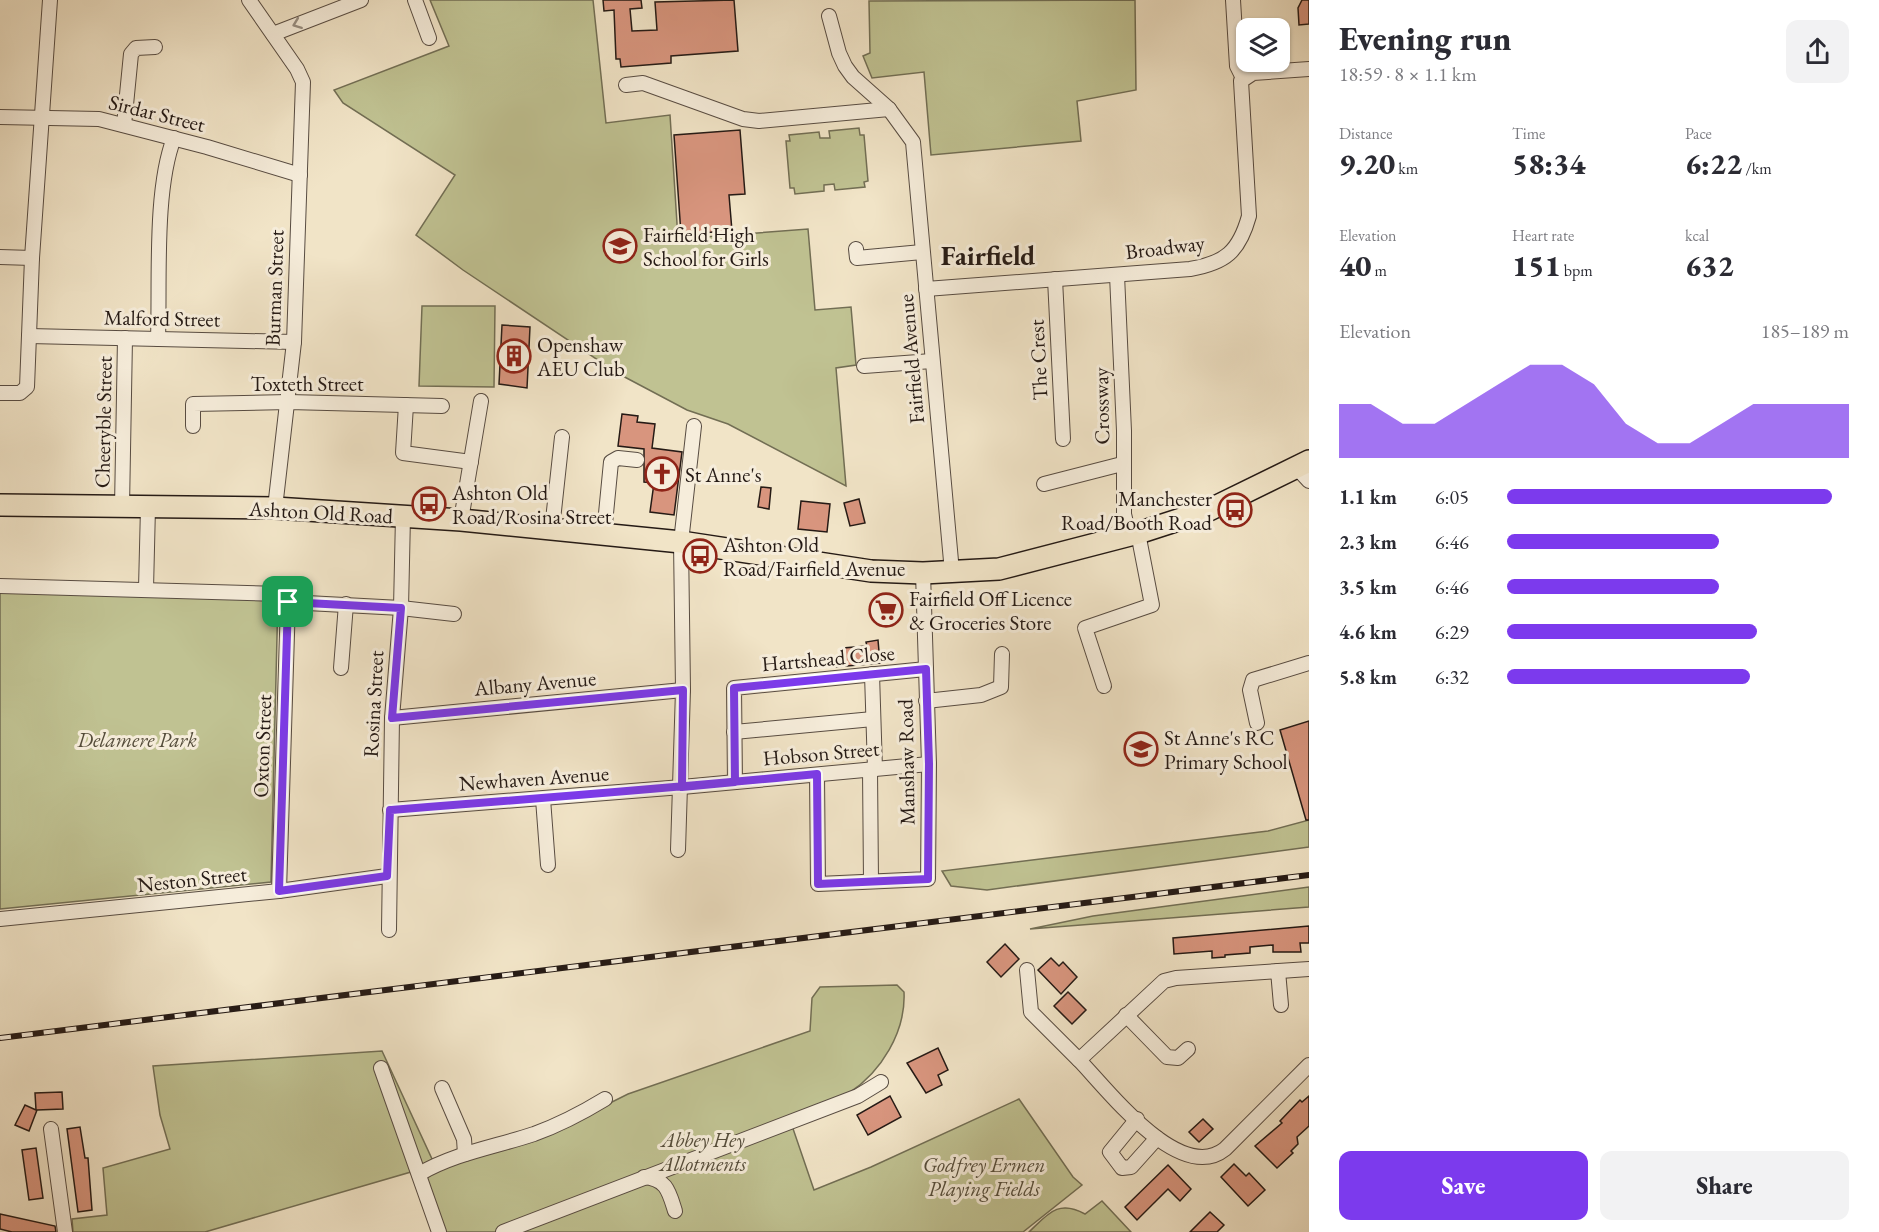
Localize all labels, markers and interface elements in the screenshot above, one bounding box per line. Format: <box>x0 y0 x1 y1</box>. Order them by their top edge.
one-way arrow <box>293 17 303 30</box>
text: Evening run <box>1339 17 1511 60</box>
map controls <box>1236 18 1290 72</box>
button: layers <box>1236 18 1290 72</box>
button: share <box>1786 20 1849 83</box>
text: 18:59 · 8 × 1.1 km <box>1339 61 1477 87</box>
street label: Sirdar Street <box>106 88 208 138</box>
text: Distance <box>1339 123 1392 144</box>
text: Time <box>1512 123 1545 144</box>
text: Pace <box>1685 123 1712 144</box>
text: 9.20 <box>1339 144 1395 183</box>
text: 58:34 <box>1512 144 1585 183</box>
text: 6:22 <box>1685 144 1742 183</box>
text: km <box>1395 158 1418 179</box>
text: /km <box>1742 158 1772 179</box>
place label: Fairfield High School for Girls <box>643 221 769 272</box>
text: Elevation <box>1339 225 1397 246</box>
text: Heart rate <box>1512 225 1574 246</box>
text: kcal <box>1685 225 1709 246</box>
school or university icon: Fairfield High School for Girls <box>602 228 638 264</box>
street label: Burman Street <box>258 229 290 347</box>
street label: Broadway <box>1124 229 1207 265</box>
district label: Fairfield <box>941 238 1035 273</box>
text: 40 <box>1339 246 1371 285</box>
text: 151 <box>1512 246 1561 285</box>
text: 632 <box>1685 246 1734 285</box>
text: m <box>1371 260 1387 281</box>
text: bpm <box>1561 260 1593 281</box>
street label: Fairfield Avenue <box>892 293 930 425</box>
street label: Malford Street <box>104 303 221 333</box>
text: Elevation <box>1339 318 1411 344</box>
text: 185–189 m <box>1761 318 1849 344</box>
street label: The Crest <box>1022 319 1054 401</box>
place label: Openshaw AEU Club <box>536 331 625 382</box>
building icon: Openshaw AEU Club <box>496 338 532 374</box>
street label: Cheeryble Street <box>88 355 118 488</box>
street label: Crossway <box>1087 366 1115 445</box>
street label: Toxteth Street <box>250 370 364 397</box>
church icon: St Anne's <box>644 456 680 492</box>
place label: St Anne's <box>685 461 762 488</box>
place label: Ashton Old Road/Rosina Street <box>451 479 612 530</box>
text: 1.1 km <box>1339 484 1397 510</box>
text: 6:05 <box>1435 484 1469 510</box>
place label: Manchester Road/Booth Road <box>1061 485 1212 536</box>
bus stop icon: Ashton Old Road/Rosina Street <box>411 486 447 522</box>
bus stop icon: Manchester Road/Booth Road <box>1217 492 1253 528</box>
street label: Ashton Old Road <box>247 495 394 529</box>
text: 2.3 km <box>1339 529 1397 555</box>
text: 6:46 <box>1435 529 1469 555</box>
place label: Ashton Old Road/Fairfield Avenue <box>722 531 905 582</box>
bus stop icon: Ashton Old Road/Fairfield Avenue <box>682 538 718 574</box>
text: 3.5 km <box>1339 574 1397 600</box>
text: 6:46 <box>1435 574 1469 600</box>
pin <box>262 576 313 627</box>
icon: arrive <box>271 585 304 618</box>
place label: Fairfield Off Licence & Groceries Store <box>909 585 1072 636</box>
supermarket icon: Fairfield Off Licence & Groceries Store <box>868 592 904 628</box>
text: 4.6 km <box>1339 619 1397 645</box>
text: 6:29 <box>1435 619 1469 645</box>
street label: Hartshead Close <box>760 639 896 677</box>
street label: Rosina Street <box>357 649 389 758</box>
street label: Albany Avenue <box>472 664 597 702</box>
text: 5.8 km <box>1339 664 1397 690</box>
text: 6:32 <box>1435 664 1469 690</box>
street label: Oxton Street <box>247 693 277 798</box>
street label: Manshaw Road <box>891 698 921 825</box>
place label: St Anne's RC Primary School <box>1164 724 1288 775</box>
park label: Delamere Park <box>76 726 197 753</box>
school or university icon: St Anne's RC Primary School <box>1123 731 1159 767</box>
street label: Hobson Street <box>762 734 881 772</box>
street label: Newhaven Avenue <box>458 759 610 797</box>
street label: Neston Street <box>136 860 249 898</box>
park label: Abbey Hey Allotments <box>658 1126 746 1177</box>
park label: Godfrey Ermen Playing Fields <box>923 1151 1045 1202</box>
button: Save <box>1339 1151 1588 1220</box>
button: Share <box>1600 1151 1849 1220</box>

